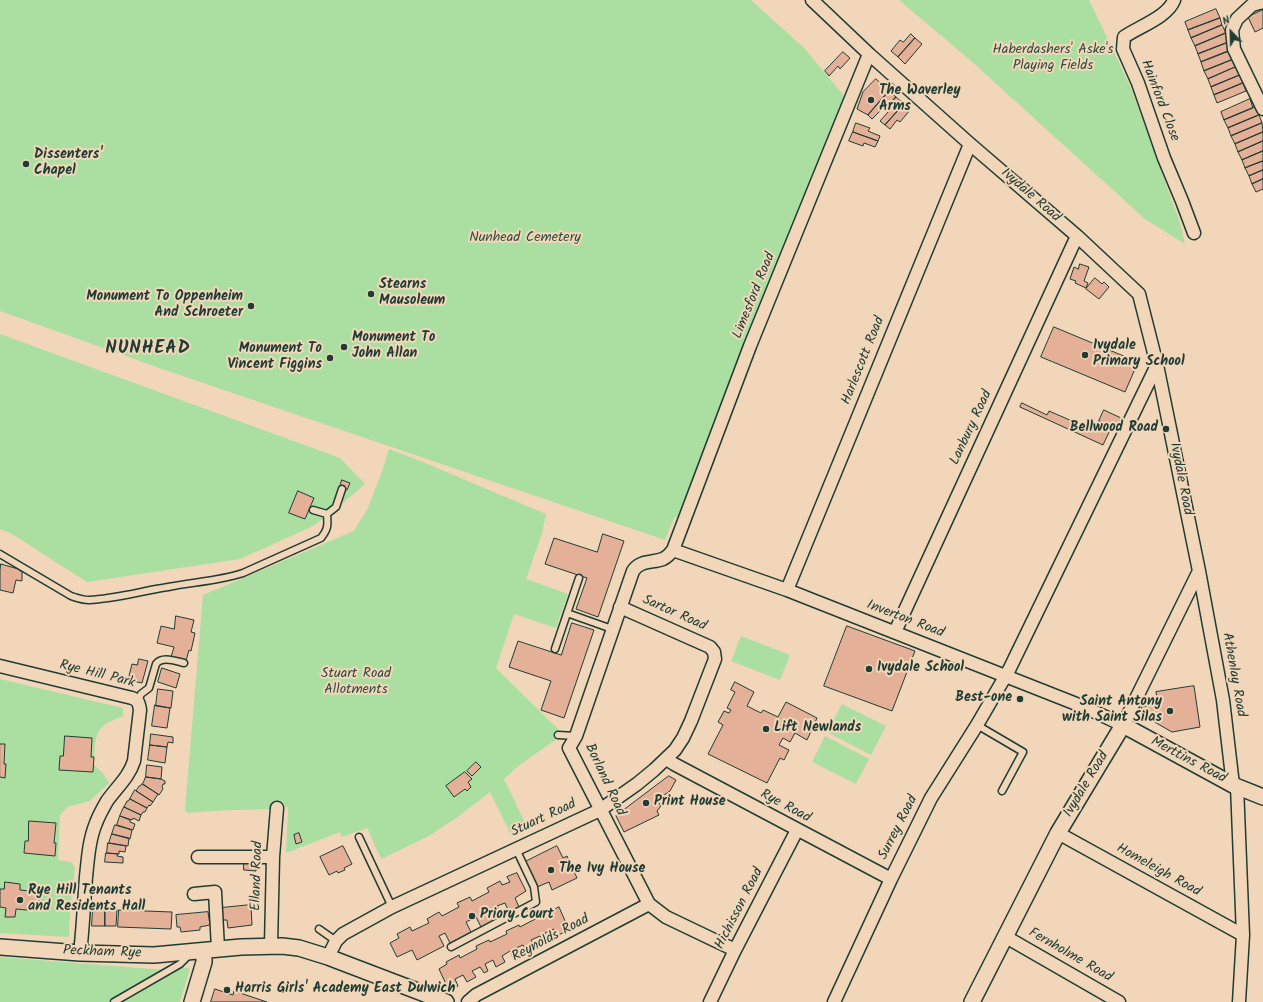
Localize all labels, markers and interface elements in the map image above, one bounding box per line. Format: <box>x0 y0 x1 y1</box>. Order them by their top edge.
text: N <box>1220 11 1233 31</box>
north arrow <box>1211 12 1251 52</box>
park label: Haberdashers' Aske's Playing Fields <box>992 43 1114 76</box>
street label: Hainford Close <box>1136 58 1182 144</box>
place label: The Waverley Arms <box>879 84 960 116</box>
marker: The Waverley Arms <box>866 95 876 105</box>
place label: Dissenters' Chapel <box>34 148 102 180</box>
marker: Dissenters' Chapel <box>21 159 31 169</box>
street label: Ivydale Road <box>997 165 1063 227</box>
park label: Nunhead Cemetery <box>469 231 581 247</box>
street label: Limesford Road <box>730 251 780 341</box>
place label: Stearns Mausoleum <box>379 278 445 310</box>
marker: Stearns Mausoleum <box>366 289 376 299</box>
place label: Monument To Oppenheim And Schroeter <box>86 290 243 322</box>
marker: Monument To Oppenheim And Schroeter <box>246 301 256 311</box>
street label: Harlescott Road <box>839 315 889 407</box>
place label: Monument To John Allan <box>352 331 435 364</box>
district label: NUNHEAD <box>105 339 191 361</box>
place label: Ivydale Primary School <box>1093 339 1185 372</box>
place label: Monument To Vincent Figgins <box>227 342 322 374</box>
marker: Monument To John Allan <box>339 342 349 352</box>
marker: Ivydale Primary School <box>1080 350 1090 360</box>
marker: Monument To Vincent Figgins <box>325 353 335 363</box>
street label: Lanbury Road <box>947 388 997 468</box>
place label: Bellwood Road <box>1070 421 1158 437</box>
marker: Bellwood Road <box>1161 424 1171 434</box>
street label: Ivydale Road <box>1165 441 1195 517</box>
street label: Sartor Road <box>639 592 709 636</box>
street label: Inverton Road <box>864 598 946 642</box>
street label: Athenlay Road <box>1217 631 1249 719</box>
street label: Rye Hill Park <box>58 658 136 692</box>
place label: Ivydale School <box>877 661 964 677</box>
marker: Ivydale School <box>864 664 874 674</box>
park label: Stuart Road Allotments <box>321 667 391 700</box>
place label: Best-one <box>955 691 1012 707</box>
marker: Best-one <box>1015 694 1025 704</box>
place label: Saint Antony with Saint Silas <box>1062 695 1162 728</box>
marker: Saint Antony with Saint Silas <box>1165 706 1175 716</box>
place label: Lift Newlands <box>774 721 861 737</box>
marker: Lift Newlands <box>761 724 771 734</box>
street label: Merttins Road <box>1147 734 1229 788</box>
street label: Borland Road <box>580 741 628 819</box>
street label: Ivydale Road <box>1061 749 1113 821</box>
street label: Rye Road <box>757 787 813 827</box>
street label: Surrey Road <box>876 793 922 863</box>
place label: Print House <box>654 795 726 811</box>
street label: Stuart Road <box>509 797 579 841</box>
marker: Print House <box>641 798 651 808</box>
street label: Elland Road <box>248 841 268 911</box>
street label: Homeleigh Road <box>1113 841 1203 901</box>
place label: The Ivy House <box>559 862 645 878</box>
marker: The Ivy House <box>546 865 556 875</box>
street label: Hichisson Road <box>712 865 768 953</box>
place label: Rye Hill Tenants and Residents Hall <box>28 884 145 916</box>
marker: Rye Hill Tenants and Residents Hall <box>15 895 25 905</box>
place label: Priory Court <box>480 908 554 924</box>
marker: Priory Court <box>467 911 477 921</box>
street label: Reynolds Road <box>510 912 592 966</box>
street label: Fernholme Road <box>1025 925 1115 987</box>
street label: Peckham Rye <box>62 943 142 963</box>
place label: Harris Girls' Academy East Dulwich <box>235 982 455 998</box>
marker: Harris Girls' Academy East Dulwich <box>222 985 232 995</box>

